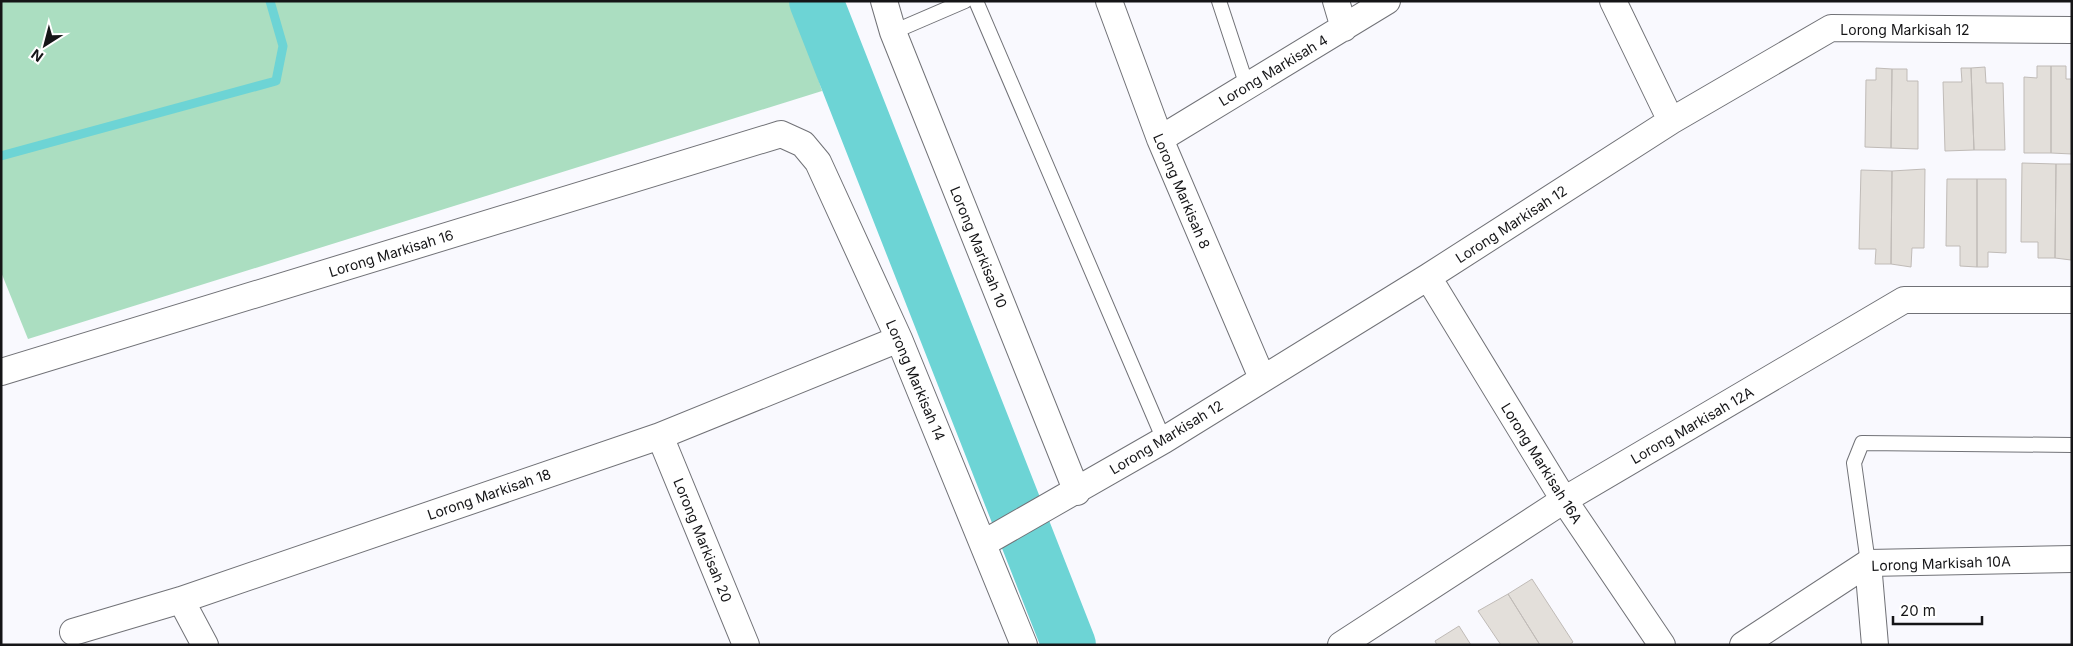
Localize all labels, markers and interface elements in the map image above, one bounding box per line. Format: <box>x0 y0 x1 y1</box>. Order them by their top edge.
north arrow <box>20 20 70 70</box>
street label: Lorong Markisah 12 <box>1840 21 1970 38</box>
street label: Lorong Markisah 4 <box>1215 31 1331 109</box>
text: N <box>28 46 46 66</box>
street label: Lorong Markisah 8 <box>1150 131 1214 251</box>
street label: Lorong Markisah 12 <box>1452 182 1570 266</box>
street label: Lorong Markisah 10 <box>947 184 1011 310</box>
street label: Lorong Markisah 16 <box>327 226 455 280</box>
street label: Lorong Markisah 14 <box>883 317 949 443</box>
street label: Lorong Markisah 12A <box>1628 383 1757 467</box>
street label: Lorong Markisah 12 <box>1106 396 1226 478</box>
street label: Lorong Markisah 16A <box>1498 400 1586 527</box>
street label: Lorong Markisah 18 <box>425 465 553 523</box>
street label: Lorong Markisah 20 <box>670 475 736 605</box>
street label: Lorong Markisah 10A <box>1871 552 2011 574</box>
scale bar <box>1893 594 1982 626</box>
text: 20 m <box>1900 601 1936 620</box>

